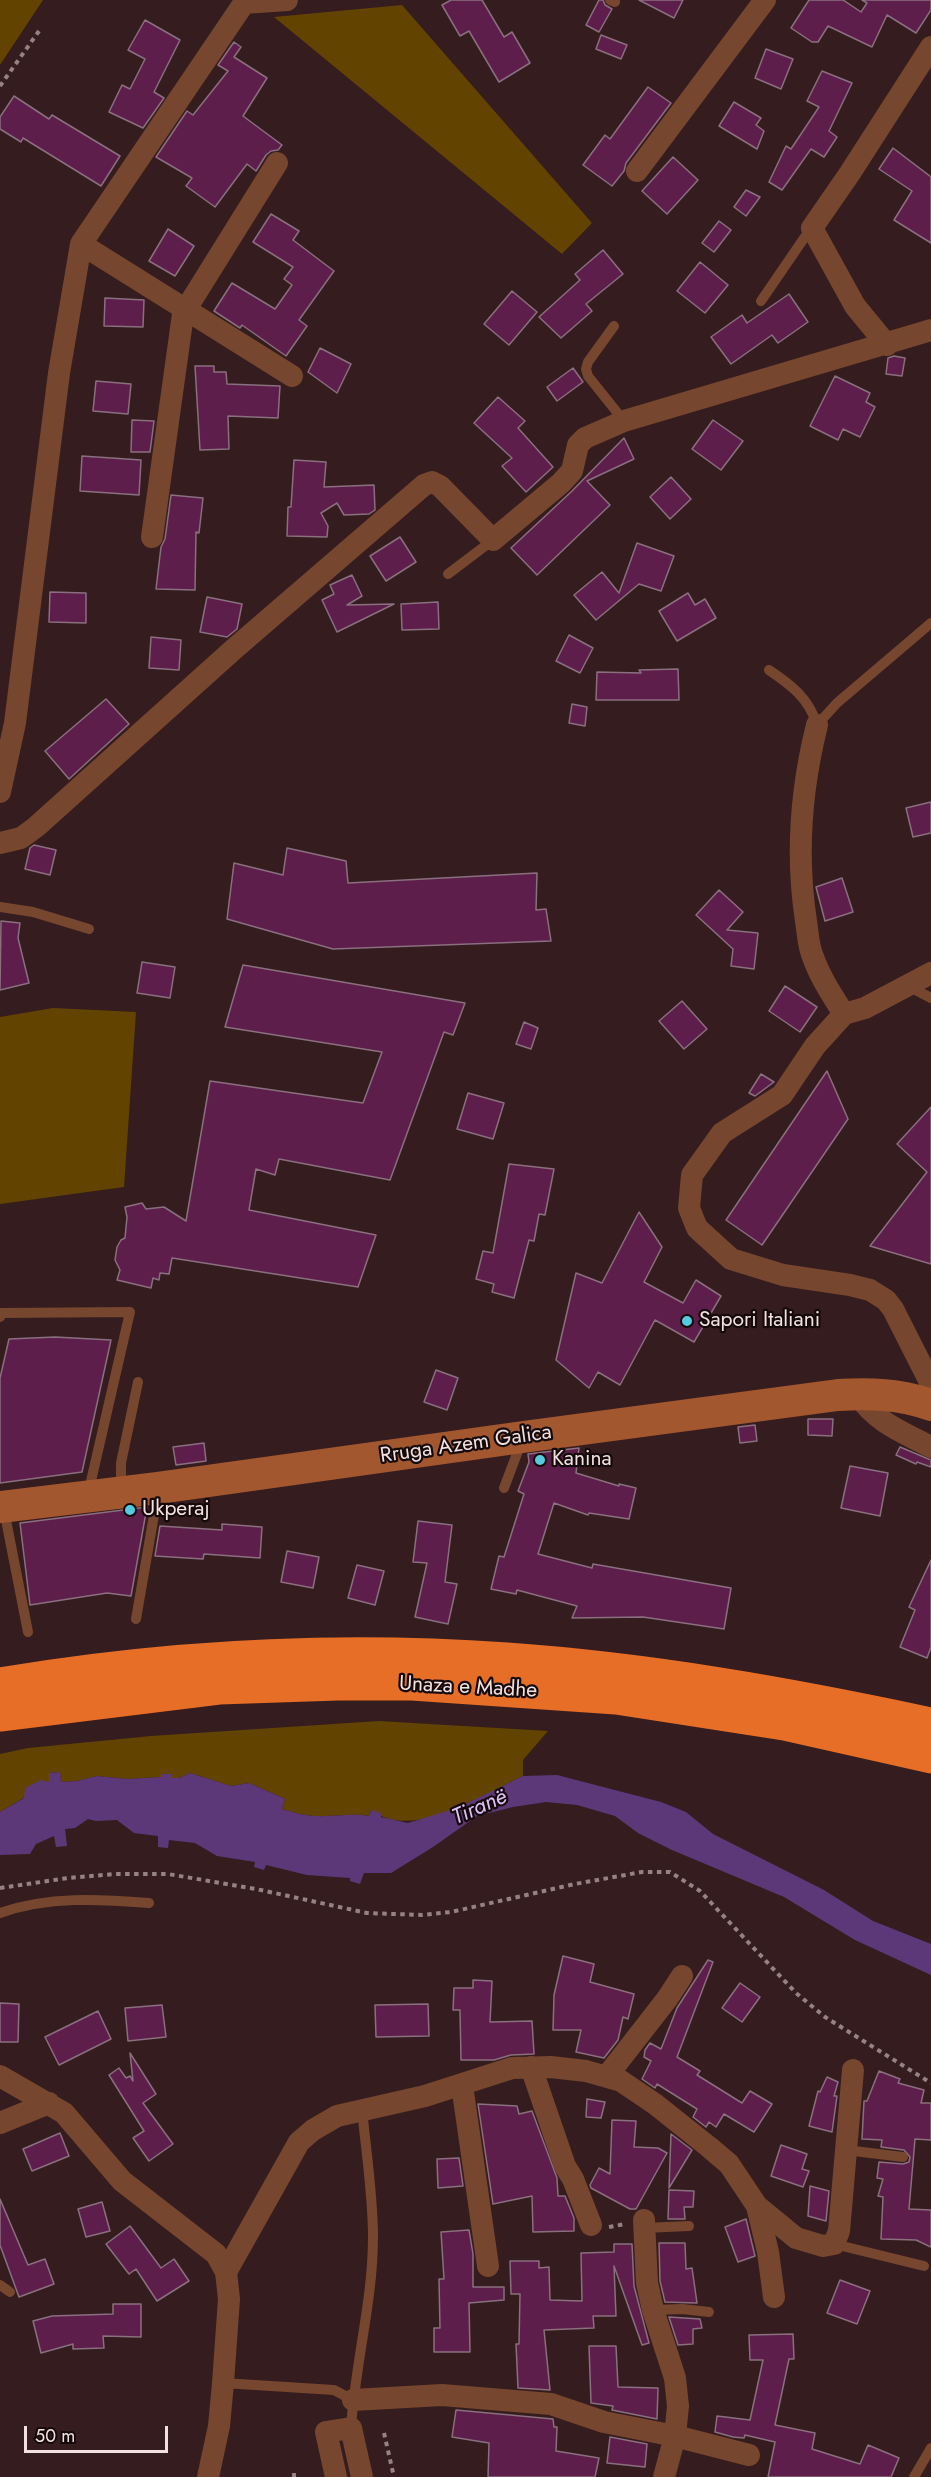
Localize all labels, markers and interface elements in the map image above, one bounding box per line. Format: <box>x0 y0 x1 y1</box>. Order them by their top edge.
place label: Sapori Italiani <box>699 1308 820 1334</box>
marker: Sapori Italiani <box>680 1314 694 1328</box>
street label: Rruga Azem Galica <box>379 1420 553 1470</box>
place label: Kanina <box>552 1447 612 1473</box>
marker: Kanina <box>533 1453 547 1467</box>
place label: Ukperaj <box>142 1497 210 1523</box>
marker: Ukperaj <box>123 1503 137 1517</box>
street label: Unaza e Madhe <box>398 1672 538 1704</box>
water label: Tiranë <box>449 1784 511 1832</box>
scale bar <box>27 2414 171 2452</box>
text: 50 m <box>35 2423 75 2449</box>

